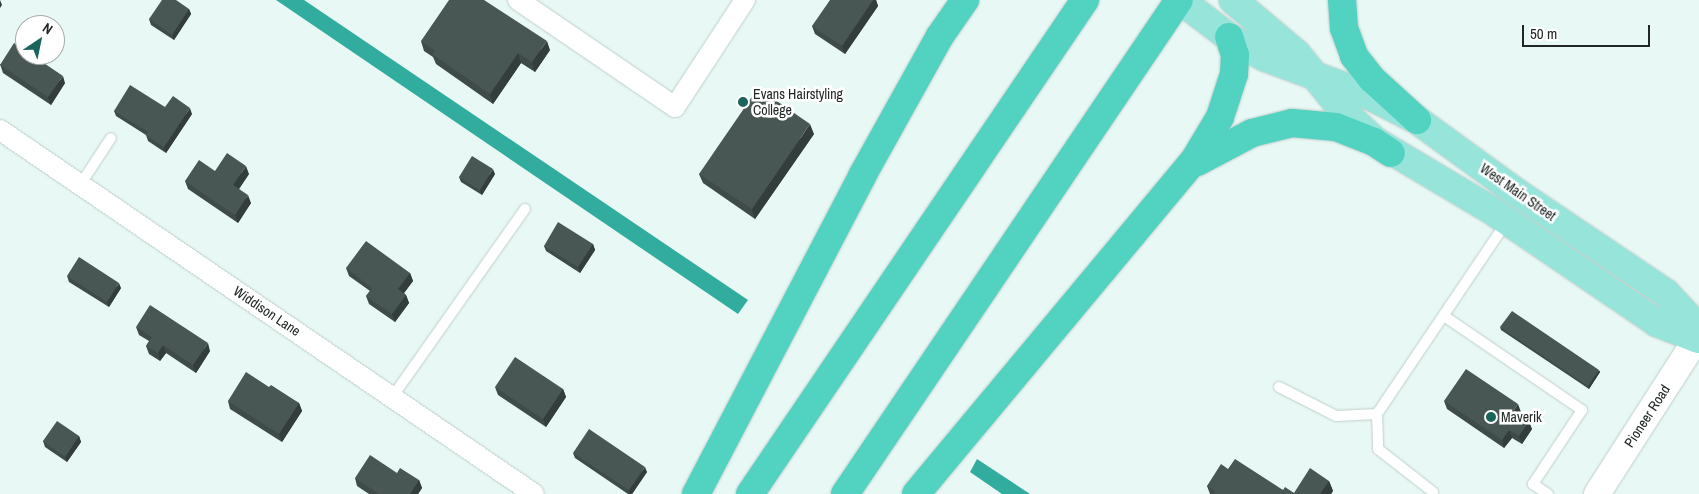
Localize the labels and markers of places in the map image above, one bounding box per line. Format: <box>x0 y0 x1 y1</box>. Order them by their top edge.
place label: Evans Hairstyling College <box>753 86 843 118</box>
marker: Evans Hairstyling College <box>737 96 749 108</box>
place label: Maverik <box>1501 409 1542 425</box>
marker: Maverik <box>1485 411 1497 423</box>

